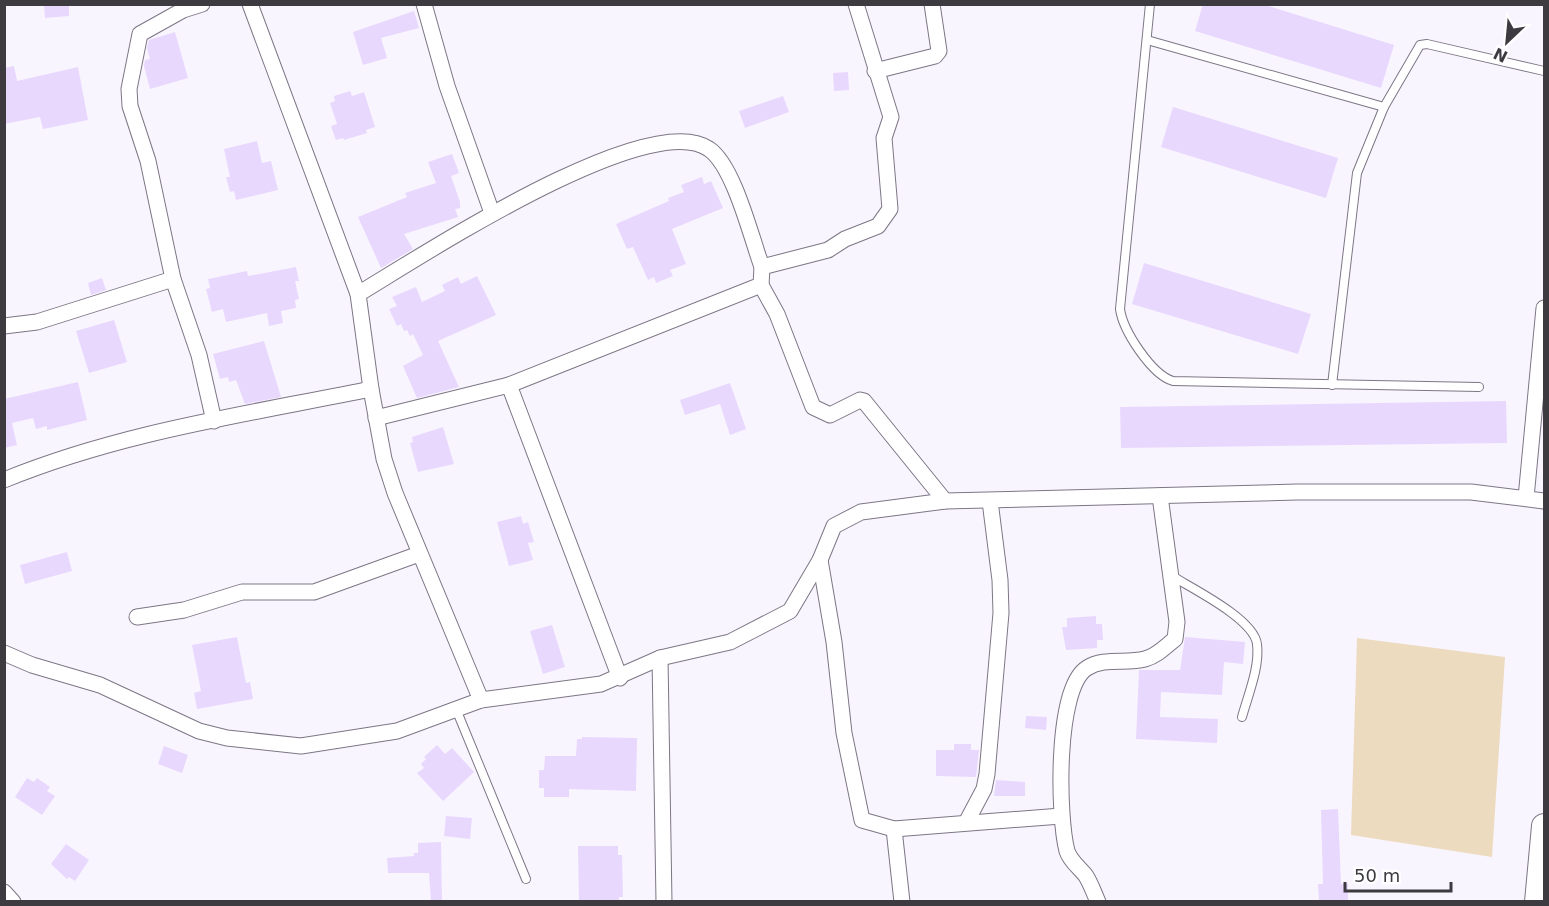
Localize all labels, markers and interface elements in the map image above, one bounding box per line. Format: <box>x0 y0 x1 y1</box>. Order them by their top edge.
north arrow <box>1477 12 1537 72</box>
text: N <box>1490 44 1511 67</box>
scale bar <box>1345 855 1452 893</box>
text: 50 m <box>1354 865 1400 886</box>

